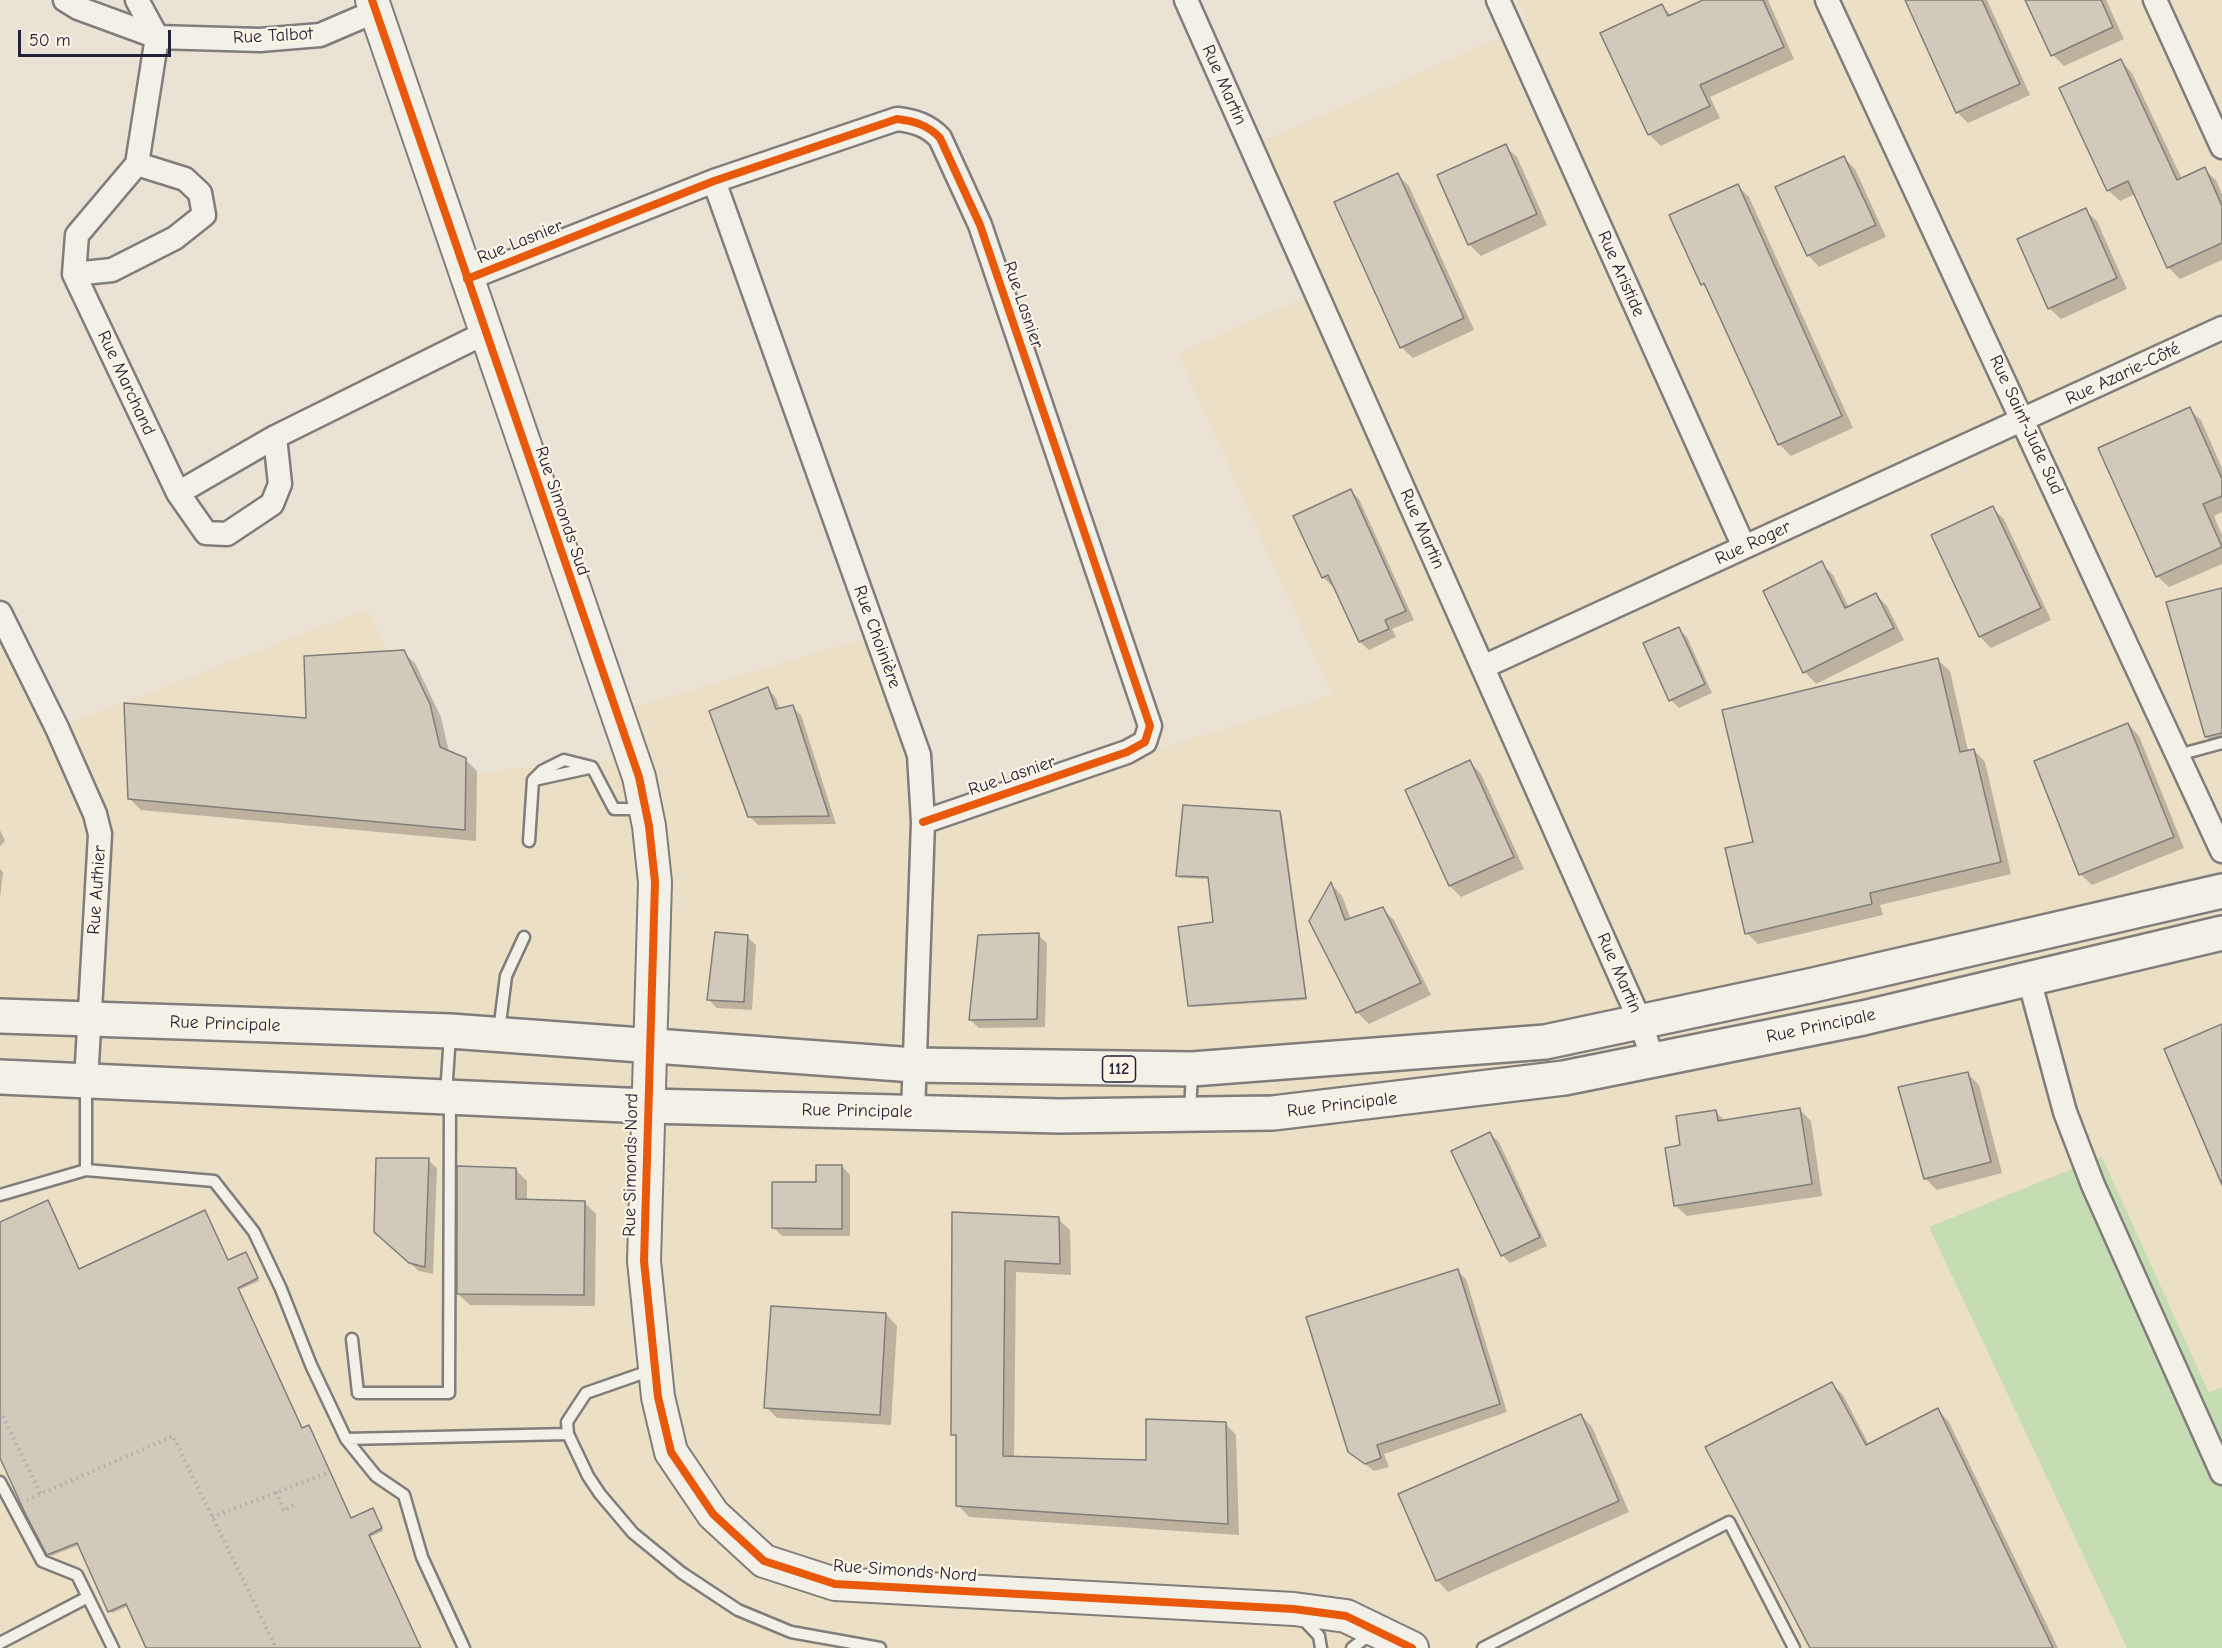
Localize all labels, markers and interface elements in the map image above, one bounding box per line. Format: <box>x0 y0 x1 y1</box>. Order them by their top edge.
scale bar <box>21 18 174 56</box>
street label: Rue Talbot <box>232 23 314 49</box>
text: 50 m <box>29 30 71 51</box>
street label: Rue Martin <box>1197 41 1251 129</box>
street label: Rue Lasnier <box>474 215 566 269</box>
street label: Rue Aristide <box>1592 228 1650 320</box>
street label: Rue Lasnier <box>998 259 1048 351</box>
street label: Rue Marchand <box>92 327 160 439</box>
street label: Rue Azarie-Côté <box>2062 338 2184 410</box>
street label: Rue Saint-Jude Sud <box>1984 352 2068 498</box>
street label: Rue Simonds Sud <box>530 444 594 578</box>
street label: Rue Martin <box>1395 485 1449 573</box>
street label: Rue Roger <box>1712 516 1794 570</box>
street label: Rue Choinière <box>848 582 906 692</box>
street label: Rue Lasnier <box>966 751 1058 801</box>
street label: Rue Authier <box>83 845 111 935</box>
street label: Rue Martin <box>1592 929 1646 1017</box>
street label: Rue Principale <box>1765 1004 1877 1048</box>
street label: Rue Principale <box>169 1011 281 1037</box>
road number: 112 <box>1102 1056 1136 1082</box>
street label: Rue Principale <box>1286 1088 1398 1122</box>
street label: Rue Simonds Nord <box>619 1093 643 1237</box>
street label: Rue Principale <box>801 1099 913 1123</box>
street label: Rue Simonds Nord <box>832 1555 978 1587</box>

